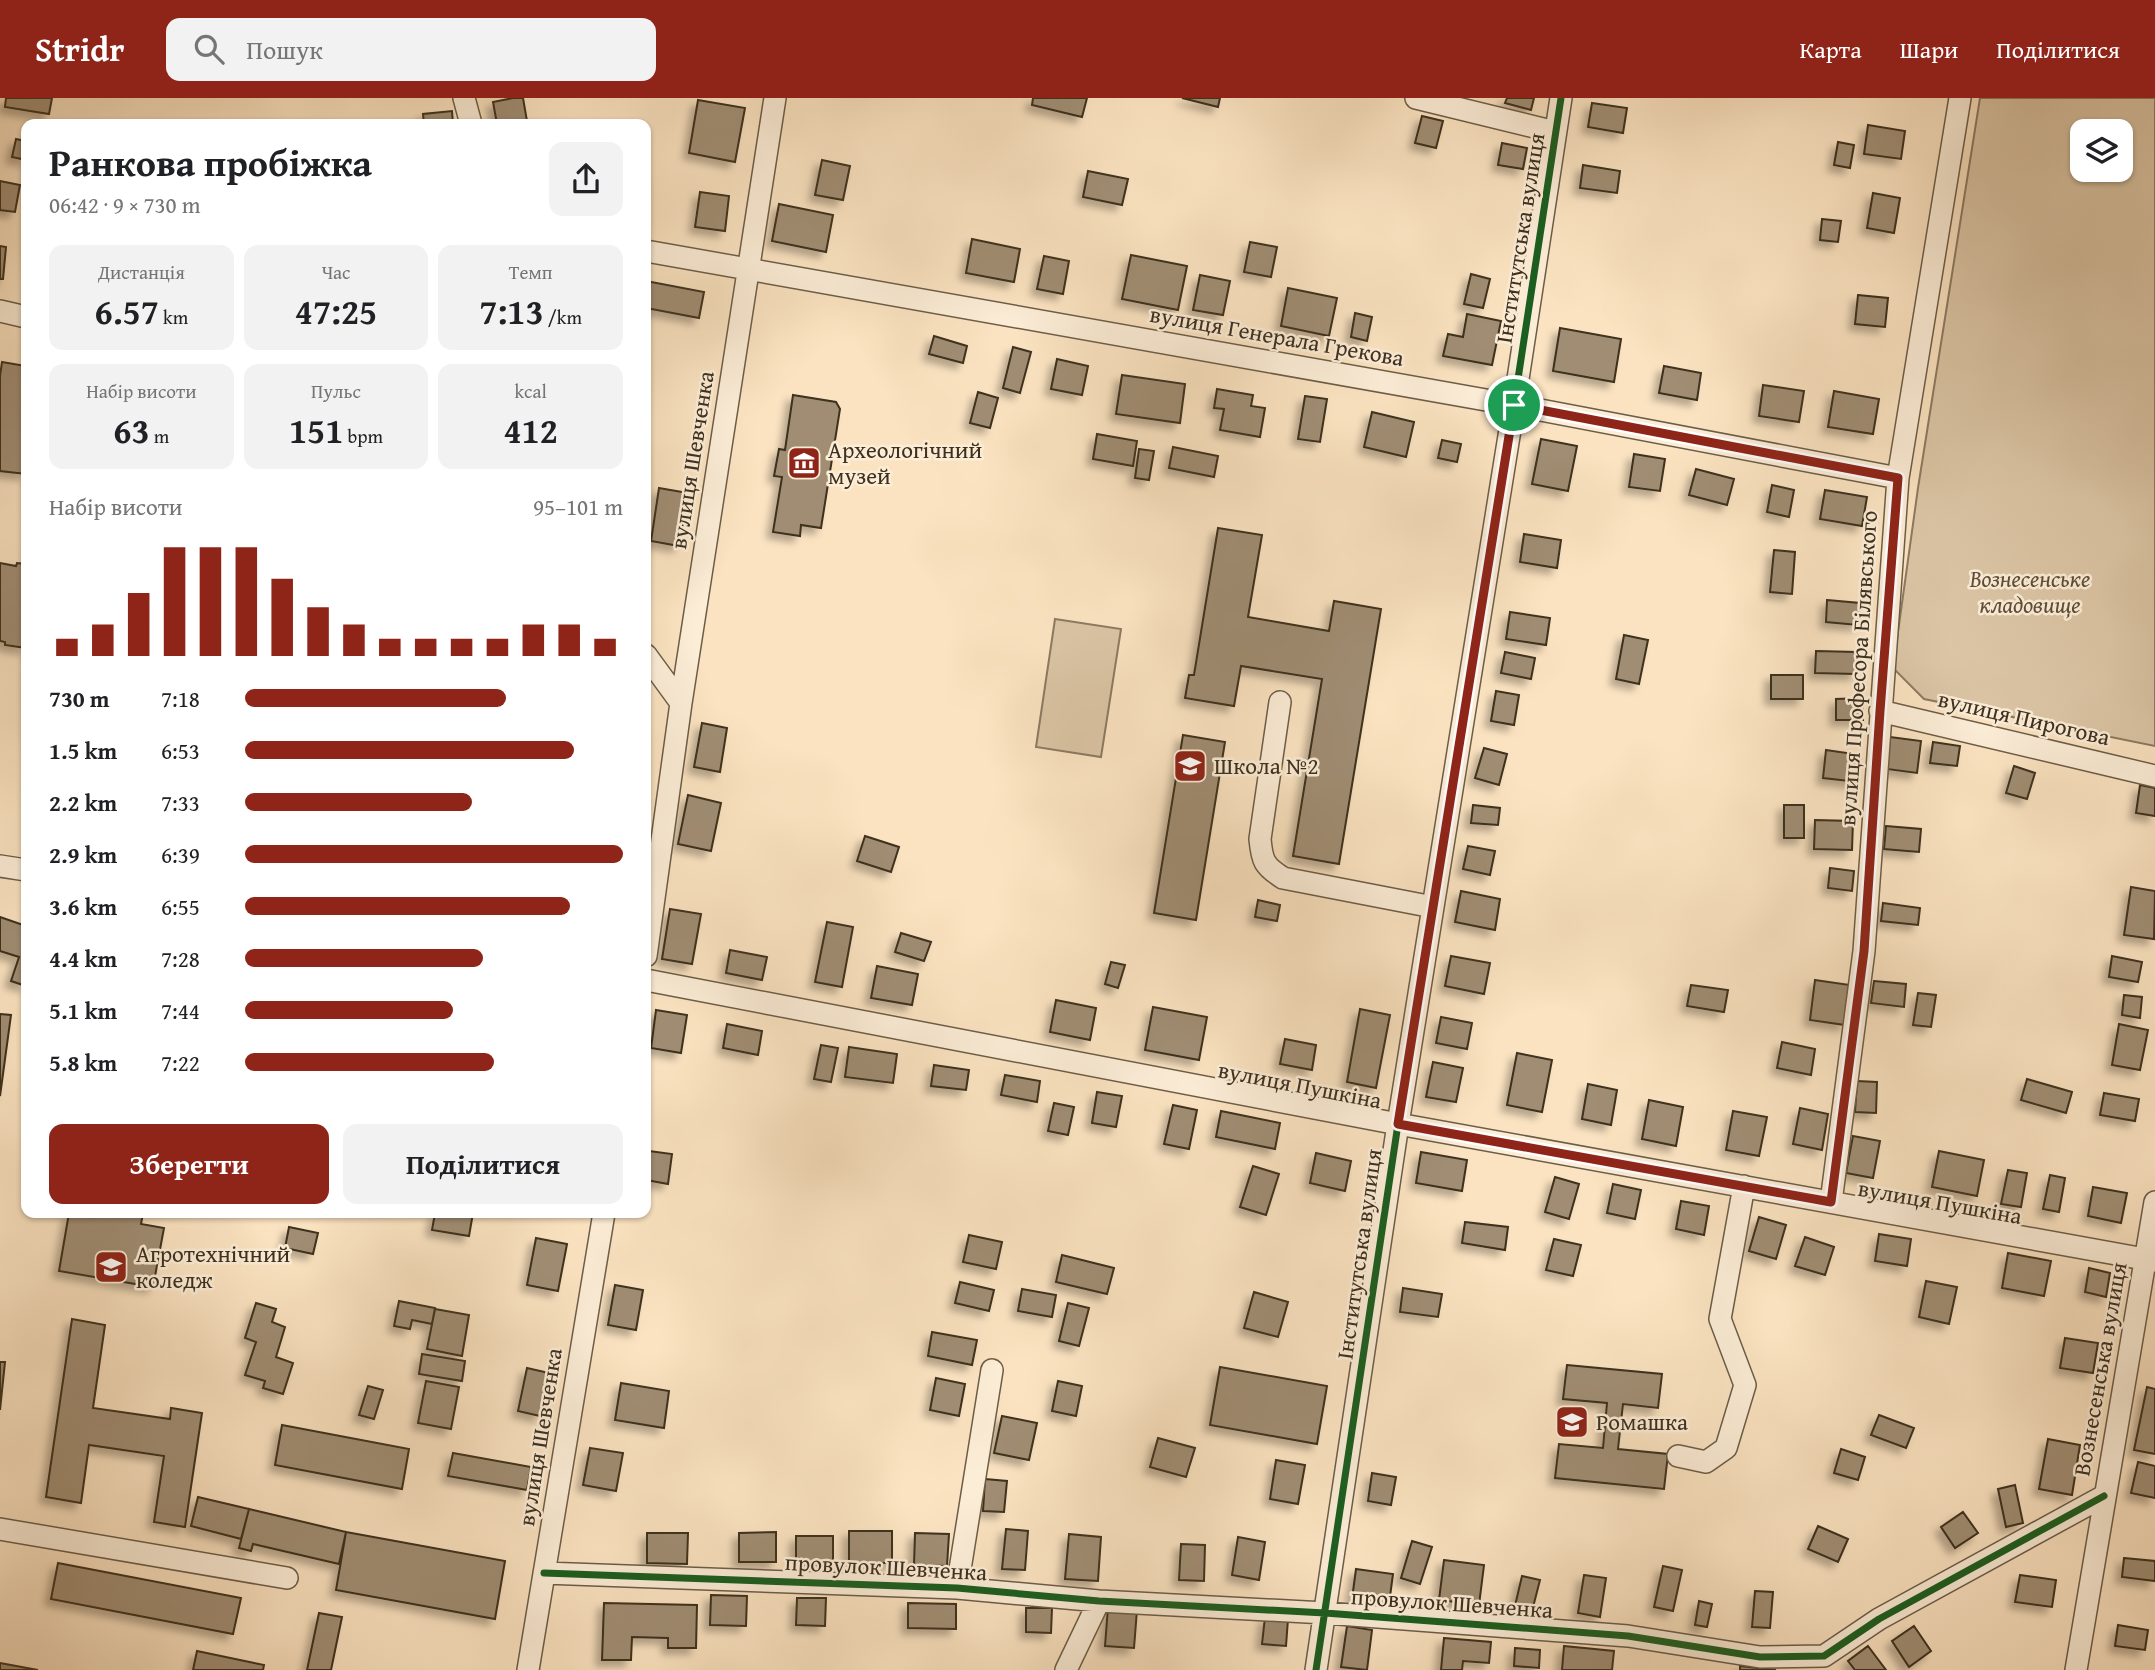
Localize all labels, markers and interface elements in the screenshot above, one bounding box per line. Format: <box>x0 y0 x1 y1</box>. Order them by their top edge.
search box <box>166 18 656 81</box>
text: Stridr <box>35 25 124 73</box>
icon: search <box>190 30 228 68</box>
text: Пошук <box>246 30 323 69</box>
text: Карта <box>1799 32 1862 67</box>
text: Шари <box>1900 32 1958 67</box>
text: Поділитися <box>1996 32 2120 67</box>
map controls <box>2070 119 2133 182</box>
button: layers <box>2070 119 2133 182</box>
street label: Інститутська вулиця <box>1487 130 1552 345</box>
text: Ранкова пробіжка <box>49 134 372 190</box>
button: share <box>549 142 623 216</box>
text: 06:42 · 9 × 730 m <box>49 188 201 221</box>
text: Дистанція <box>98 258 185 286</box>
text: Час <box>321 258 351 286</box>
text: Темп <box>509 258 553 286</box>
text: 6.57 <box>95 286 159 337</box>
text: 47:25 <box>295 286 377 337</box>
text: 7:13 <box>479 286 544 337</box>
street label: вулиця Генерала Грекова <box>1147 297 1407 374</box>
text: km <box>159 303 188 331</box>
text: /km <box>544 303 582 331</box>
street label: вулиця Шевченка <box>661 369 722 551</box>
pin <box>1484 375 1544 435</box>
text: Набір висоти <box>86 377 196 405</box>
text: Пульс <box>311 377 361 405</box>
text: kcal <box>514 377 547 405</box>
icon: arrive <box>1495 386 1533 424</box>
text: 63 <box>113 405 150 456</box>
text: 151 <box>289 405 343 456</box>
text: 412 <box>503 405 558 456</box>
text: m <box>150 422 169 450</box>
text: bpm <box>343 422 383 450</box>
place label: Археологічний музей <box>828 433 983 492</box>
museum icon: Археологічний музей <box>785 444 823 482</box>
text: Набір висоти <box>49 490 183 523</box>
text: 95–101 m <box>533 490 623 523</box>
street label: вулиця Професора Білявського <box>1830 509 1885 827</box>
park label: Вознесенське кладовище <box>1969 562 2090 621</box>
text: 730 m <box>49 682 110 715</box>
text: 7:18 <box>161 682 200 715</box>
street label: вулиця Пирогова <box>1935 682 2113 753</box>
text: 1.5 km <box>49 734 117 767</box>
text: 6:53 <box>161 734 200 767</box>
school or university icon: Школа №2 <box>1171 747 1209 785</box>
place label: Школа №2 <box>1214 749 1318 782</box>
text: 2.2 km <box>49 786 117 819</box>
text: 7:33 <box>161 786 200 819</box>
text: 2.9 km <box>49 838 117 871</box>
text: 6:39 <box>161 838 200 871</box>
text: 3.6 km <box>49 890 117 923</box>
text: 6:55 <box>161 890 200 923</box>
text: 4.4 km <box>49 942 117 975</box>
text: 7:28 <box>161 942 200 975</box>
text: 5.1 km <box>49 994 117 1027</box>
text: 7:44 <box>161 994 200 1027</box>
text: 5.8 km <box>49 1046 117 1079</box>
text: 7:22 <box>161 1046 200 1079</box>
street label: вулиця Пушкіна <box>1216 1052 1385 1117</box>
button: Зберегти <box>49 1124 329 1204</box>
button: Поділитися <box>343 1124 623 1204</box>
street label: Інститутська вулиця <box>1327 1146 1390 1361</box>
street label: вулиця Пушкіна <box>1856 1171 2025 1232</box>
place label: Агротехнічний коледж <box>136 1237 291 1296</box>
school or university icon: Агротехнічний коледж <box>92 1248 130 1286</box>
street label: Вознесенська вулиця <box>2064 1259 2135 1478</box>
street label: вулиця Шевченка <box>509 1346 570 1528</box>
school or university icon: Ромашка <box>1553 1403 1591 1441</box>
place label: Ромашка <box>1596 1405 1688 1438</box>
street label: провулок Шевченка <box>784 1545 988 1588</box>
street label: провулок Шевченка <box>1350 1579 1554 1626</box>

